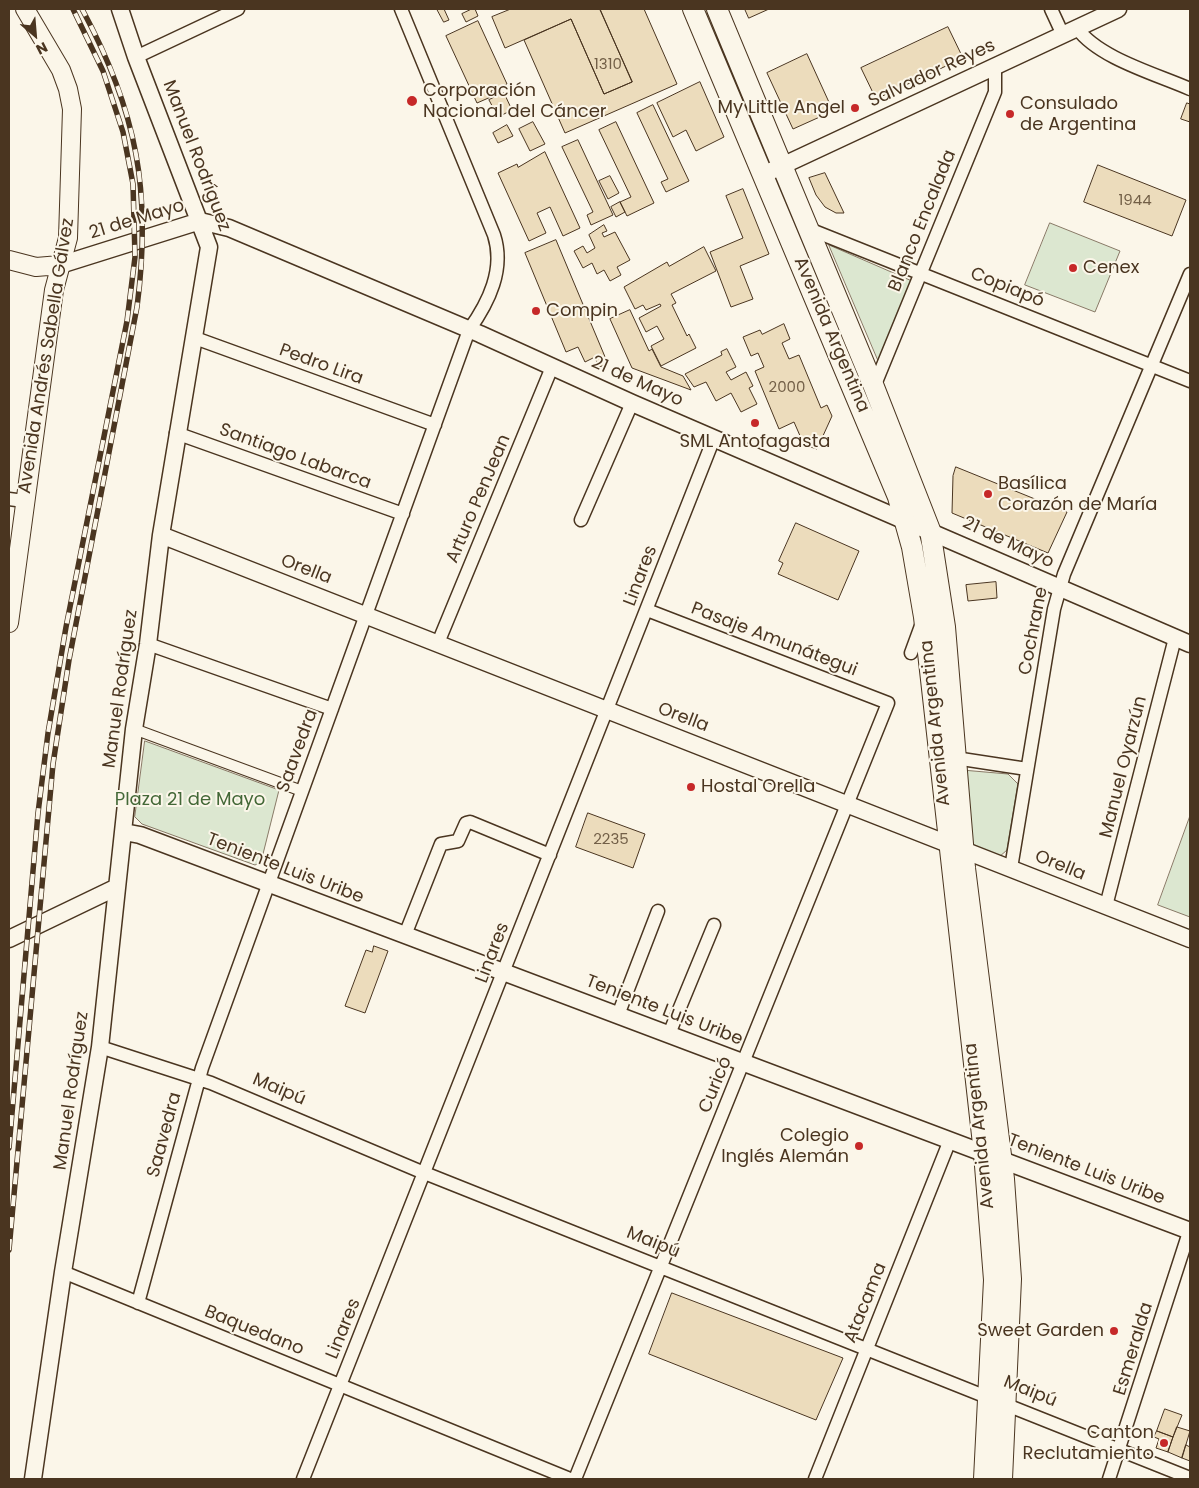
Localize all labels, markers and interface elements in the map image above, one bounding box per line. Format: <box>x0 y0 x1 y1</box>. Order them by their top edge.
north arrow <box>10 10 60 60</box>
street label: Salvador Reyes <box>865 35 999 113</box>
text: N <box>33 37 51 60</box>
house number: 1310 <box>594 56 622 74</box>
street label: Manuel Rodríguez <box>157 77 235 235</box>
place label: Corporación Nacional del Cáncer <box>423 80 607 122</box>
place label: Consulado de Argentina <box>1020 93 1136 136</box>
marker: Corporación Nacional del Cáncer <box>405 94 419 108</box>
place label: My Little Angel <box>717 97 845 119</box>
marker: My Little Angel <box>849 102 861 114</box>
marker: Consulado de Argentina <box>1004 108 1016 120</box>
street label: Blanco Encalada <box>885 147 961 295</box>
house number: 1944 <box>1118 192 1152 210</box>
street label: 21 de Mayo <box>87 195 187 245</box>
street label: Avenida Andrés Sabella Gálvez <box>15 217 79 495</box>
street label: Avenida Argentina <box>788 254 874 416</box>
place label: Cenex <box>1083 257 1139 279</box>
marker: Cenex <box>1067 262 1079 274</box>
street label: Copiapó <box>967 263 1047 313</box>
place label: Compin <box>546 300 618 322</box>
marker: Compin <box>530 305 542 317</box>
street label: Pedro Lira <box>276 340 366 390</box>
street label: 21 de Mayo <box>588 352 686 412</box>
house number: 2000 <box>769 379 805 397</box>
marker: SML Antofagasta <box>749 417 761 429</box>
street label: Santiago Labarca <box>216 419 374 495</box>
place label: SML Antofagasta <box>680 431 830 453</box>
street label: Arturo PenJean <box>442 432 516 566</box>
place label: Basílica Corazón de María <box>998 473 1157 516</box>
marker: Basílica Corazón de María <box>982 488 994 500</box>
street label: 21 de Mayo <box>959 512 1057 574</box>
street label: Linares <box>620 543 662 609</box>
street label: Orella <box>277 550 335 590</box>
street label: Cochrane <box>1015 585 1053 677</box>
street label: Pasaje Amunátegui <box>688 598 860 682</box>
street label: Manuel Rodríguez <box>99 608 143 770</box>
street label: Avenida Argentina <box>917 639 955 807</box>
street label: Manuel Oyarzún <box>1096 694 1152 840</box>
street label: Orella <box>654 698 712 738</box>
street label: Saavedra <box>273 706 323 796</box>
place label: Hostal Orella <box>701 776 815 798</box>
marker: Hostal Orella <box>685 781 697 793</box>
park label: Plaza 21 de Mayo <box>115 789 265 811</box>
street label: Teniente Luis Uribe <box>203 829 367 909</box>
house number: 2235 <box>593 831 629 849</box>
street label: Orella <box>1031 846 1089 886</box>
street label: Linares <box>472 920 514 986</box>
street label: Teniente Luis Uribe <box>582 971 746 1051</box>
street label: Manuel Rodríguez <box>50 1010 94 1172</box>
street label: Avenida Argentina <box>961 1042 999 1210</box>
street label: Curicó <box>695 1054 737 1116</box>
street label: Maipú <box>249 1069 309 1111</box>
street label: Saavedra <box>143 1090 187 1180</box>
place label: Colegio Inglés Alemán <box>721 1125 849 1168</box>
street label: Teniente Luis Uribe <box>1004 1130 1168 1210</box>
marker: Colegio Inglés Alemán <box>853 1140 865 1152</box>
street label: Maipú <box>623 1223 683 1263</box>
street label: Atacama <box>840 1260 892 1346</box>
street label: Linares <box>322 1296 366 1362</box>
street label: Esmeralda <box>1110 1300 1158 1398</box>
street label: Baquedano <box>201 1301 307 1361</box>
place label: Sweet Garden <box>977 1320 1104 1342</box>
marker: Sweet Garden <box>1108 1325 1120 1337</box>
street label: Maipú <box>1000 1372 1060 1412</box>
place label: Canton Reclutamiento <box>1023 1422 1154 1465</box>
marker: Canton Reclutamiento <box>1158 1437 1170 1449</box>

